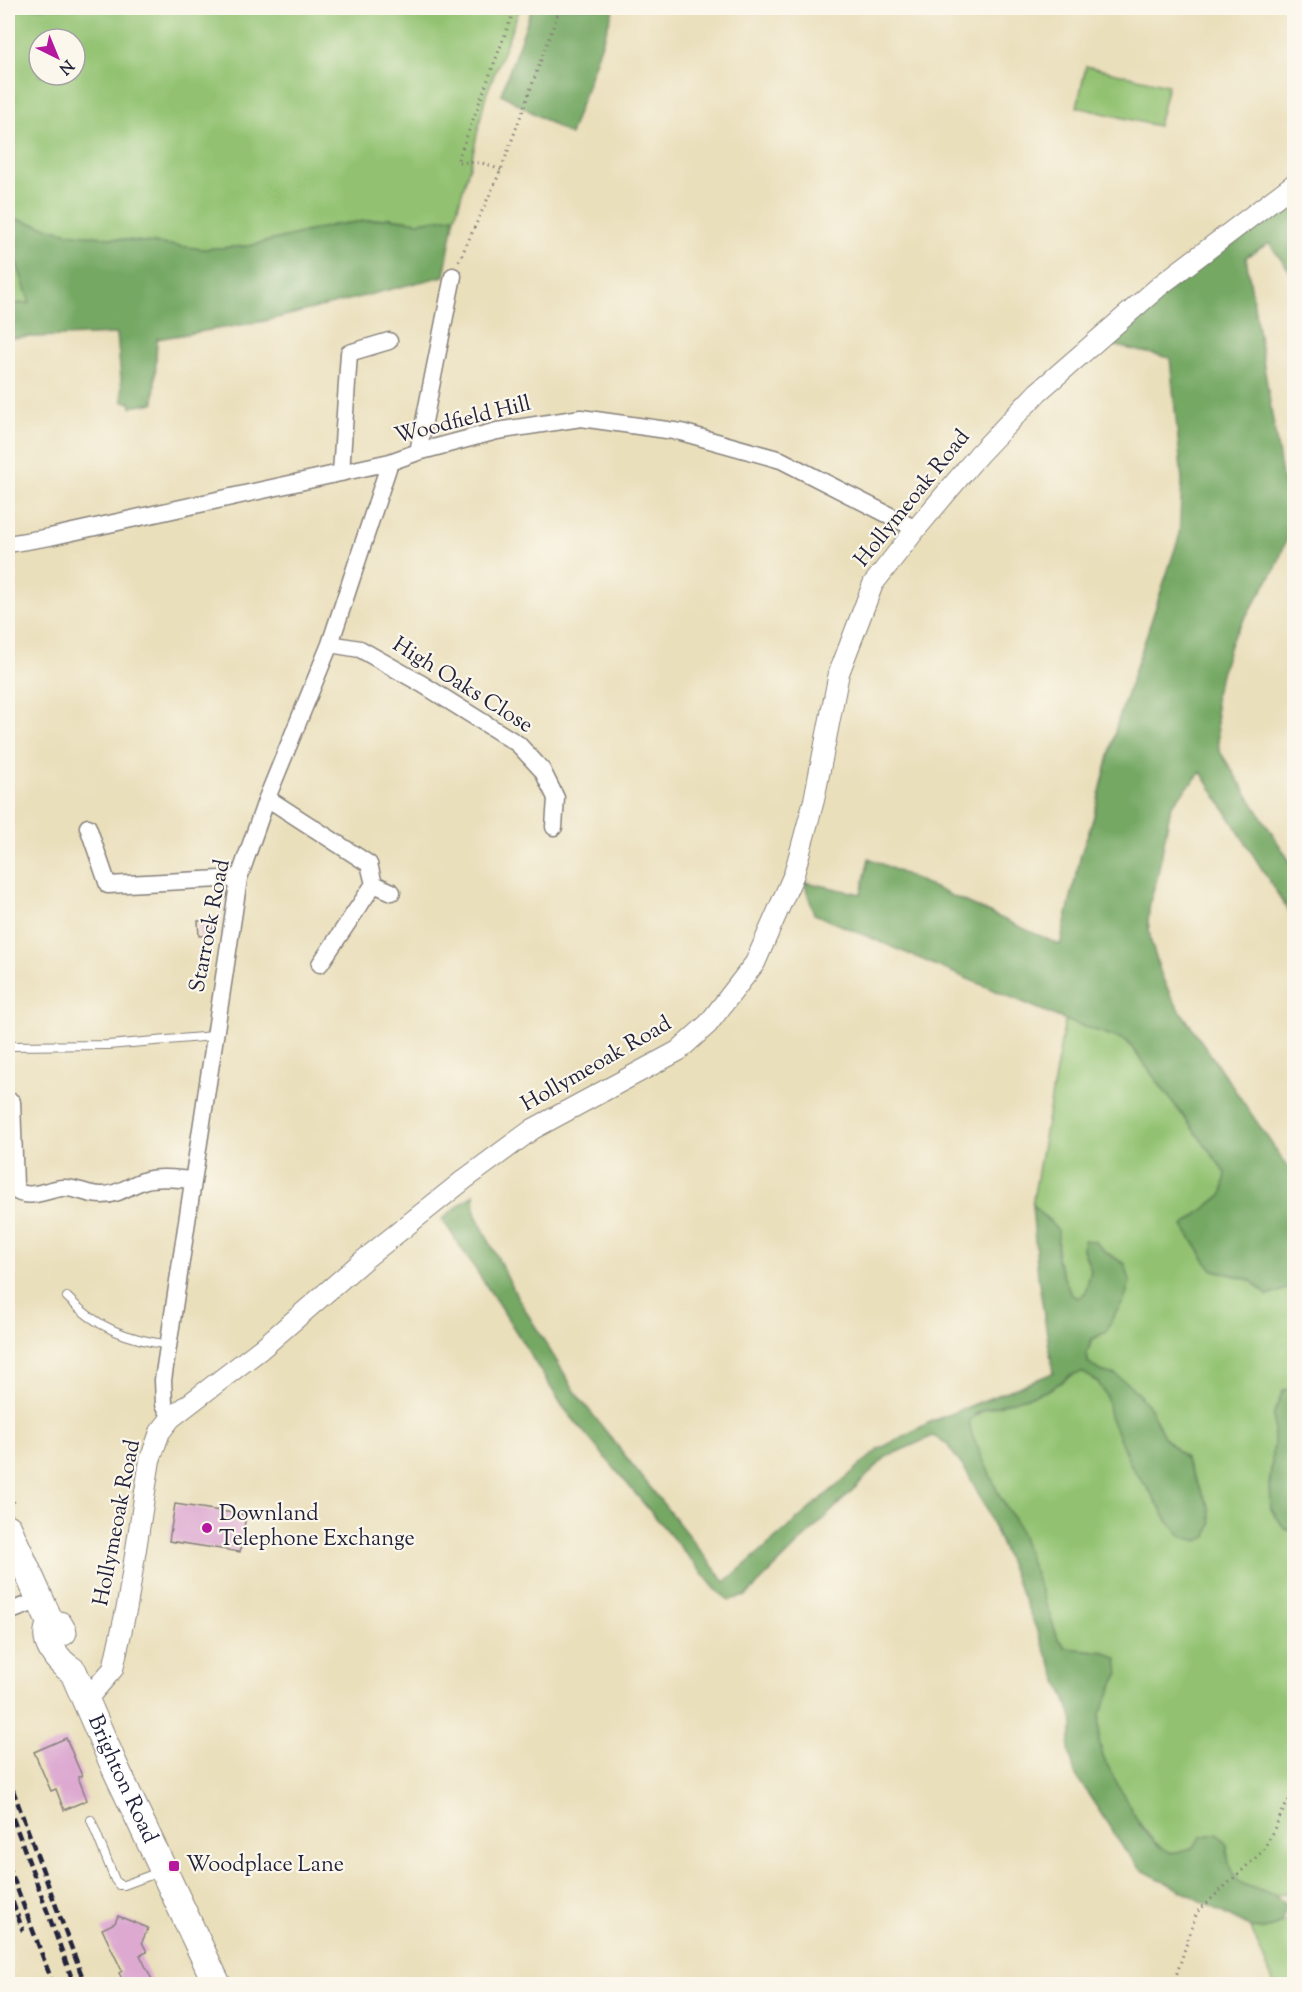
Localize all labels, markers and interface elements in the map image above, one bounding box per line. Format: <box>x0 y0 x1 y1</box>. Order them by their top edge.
north arrow <box>27 27 87 87</box>
text: N <box>53 53 78 79</box>
street label: Woodfield Hill <box>391 389 535 453</box>
street label: Hollymeoak Road <box>847 423 979 575</box>
street label: High Oaks Close <box>385 630 539 742</box>
street label: Starrock Road <box>182 857 240 995</box>
street label: Hollymeoak Road <box>516 1009 678 1121</box>
street label: Hollymeoak Road <box>86 1437 150 1609</box>
place label: Downland Telephone Exchange <box>219 1499 415 1556</box>
marker: Downland Telephone Exchange <box>200 1521 214 1535</box>
street label: Brighton Road <box>78 1710 165 1849</box>
place label: Woodplace Lane <box>186 1850 344 1882</box>
marker: Woodplace Lane <box>167 1859 181 1873</box>

